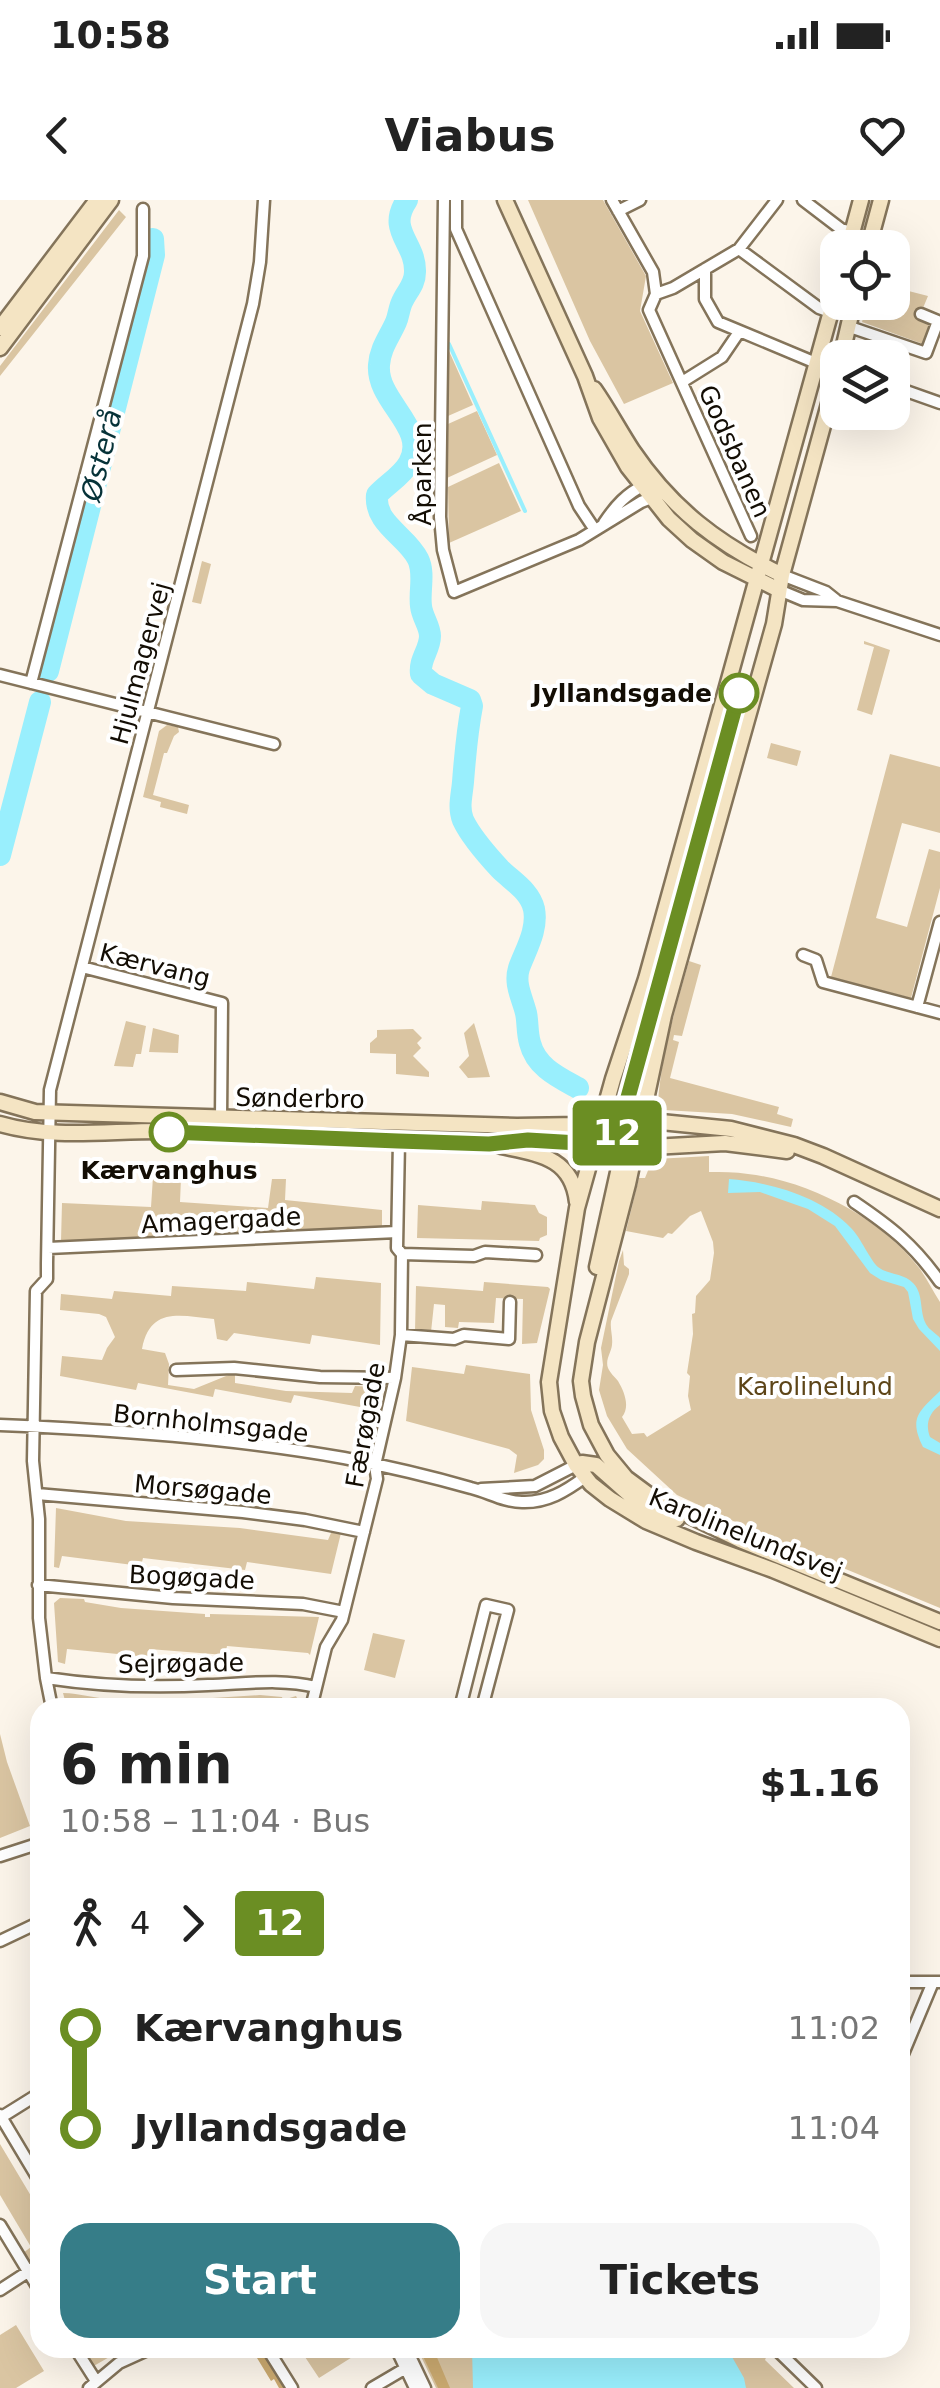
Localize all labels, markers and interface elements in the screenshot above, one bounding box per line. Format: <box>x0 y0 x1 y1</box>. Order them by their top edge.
text: 10:58 <box>50 13 171 57</box>
icon: back <box>30 108 85 163</box>
icon: heart <box>855 108 910 163</box>
text: Viabus <box>385 109 555 162</box>
map controls <box>820 230 910 430</box>
button: locate <box>820 230 910 320</box>
button: layers <box>820 340 910 430</box>
street label: Godsbanen <box>692 381 777 522</box>
water label: Østerå <box>74 406 129 505</box>
street label: Åparken <box>408 422 437 526</box>
street label: Hjulmagervej <box>105 579 176 747</box>
marker: Jyllandsgade <box>720 674 758 712</box>
place label: Jyllandsgade <box>530 679 712 708</box>
street label: Kærvang <box>97 938 213 993</box>
street label: Sønderbro <box>235 1083 365 1114</box>
line badge: 12 <box>572 1100 662 1166</box>
marker: Kærvanghus <box>150 1113 188 1151</box>
text: 12 <box>593 1113 641 1153</box>
place label: Kærvanghus <box>80 1156 258 1185</box>
street label: Amagergade <box>140 1202 302 1239</box>
street label: Færøgade <box>340 1360 391 1490</box>
park label: Karolinelund <box>737 1372 893 1401</box>
street label: Bornholmsgade <box>112 1399 310 1448</box>
street label: Morsøgade <box>133 1469 273 1510</box>
street label: Karolinelundsvej <box>645 1482 847 1587</box>
street label: Bogøgade <box>128 1560 256 1595</box>
street label: Sejrøgade <box>118 1648 244 1679</box>
text: 6 min <box>60 1732 233 1796</box>
text: $1.16 <box>760 1761 880 1805</box>
text: 10:58 – 11:04 · Bus <box>60 1802 370 1840</box>
icon: walk <box>60 1896 115 1951</box>
icon: forward <box>165 1896 220 1951</box>
text: 12 <box>255 1903 304 1943</box>
text: 4 <box>130 1904 150 1942</box>
text: Kærvanghus <box>134 2006 403 2050</box>
text: 11:02 <box>788 2009 880 2047</box>
text: Jyllandsgade <box>134 2106 407 2150</box>
text: 11:04 <box>788 2109 880 2147</box>
button: Start <box>60 2223 460 2338</box>
button: Tickets <box>480 2223 880 2338</box>

